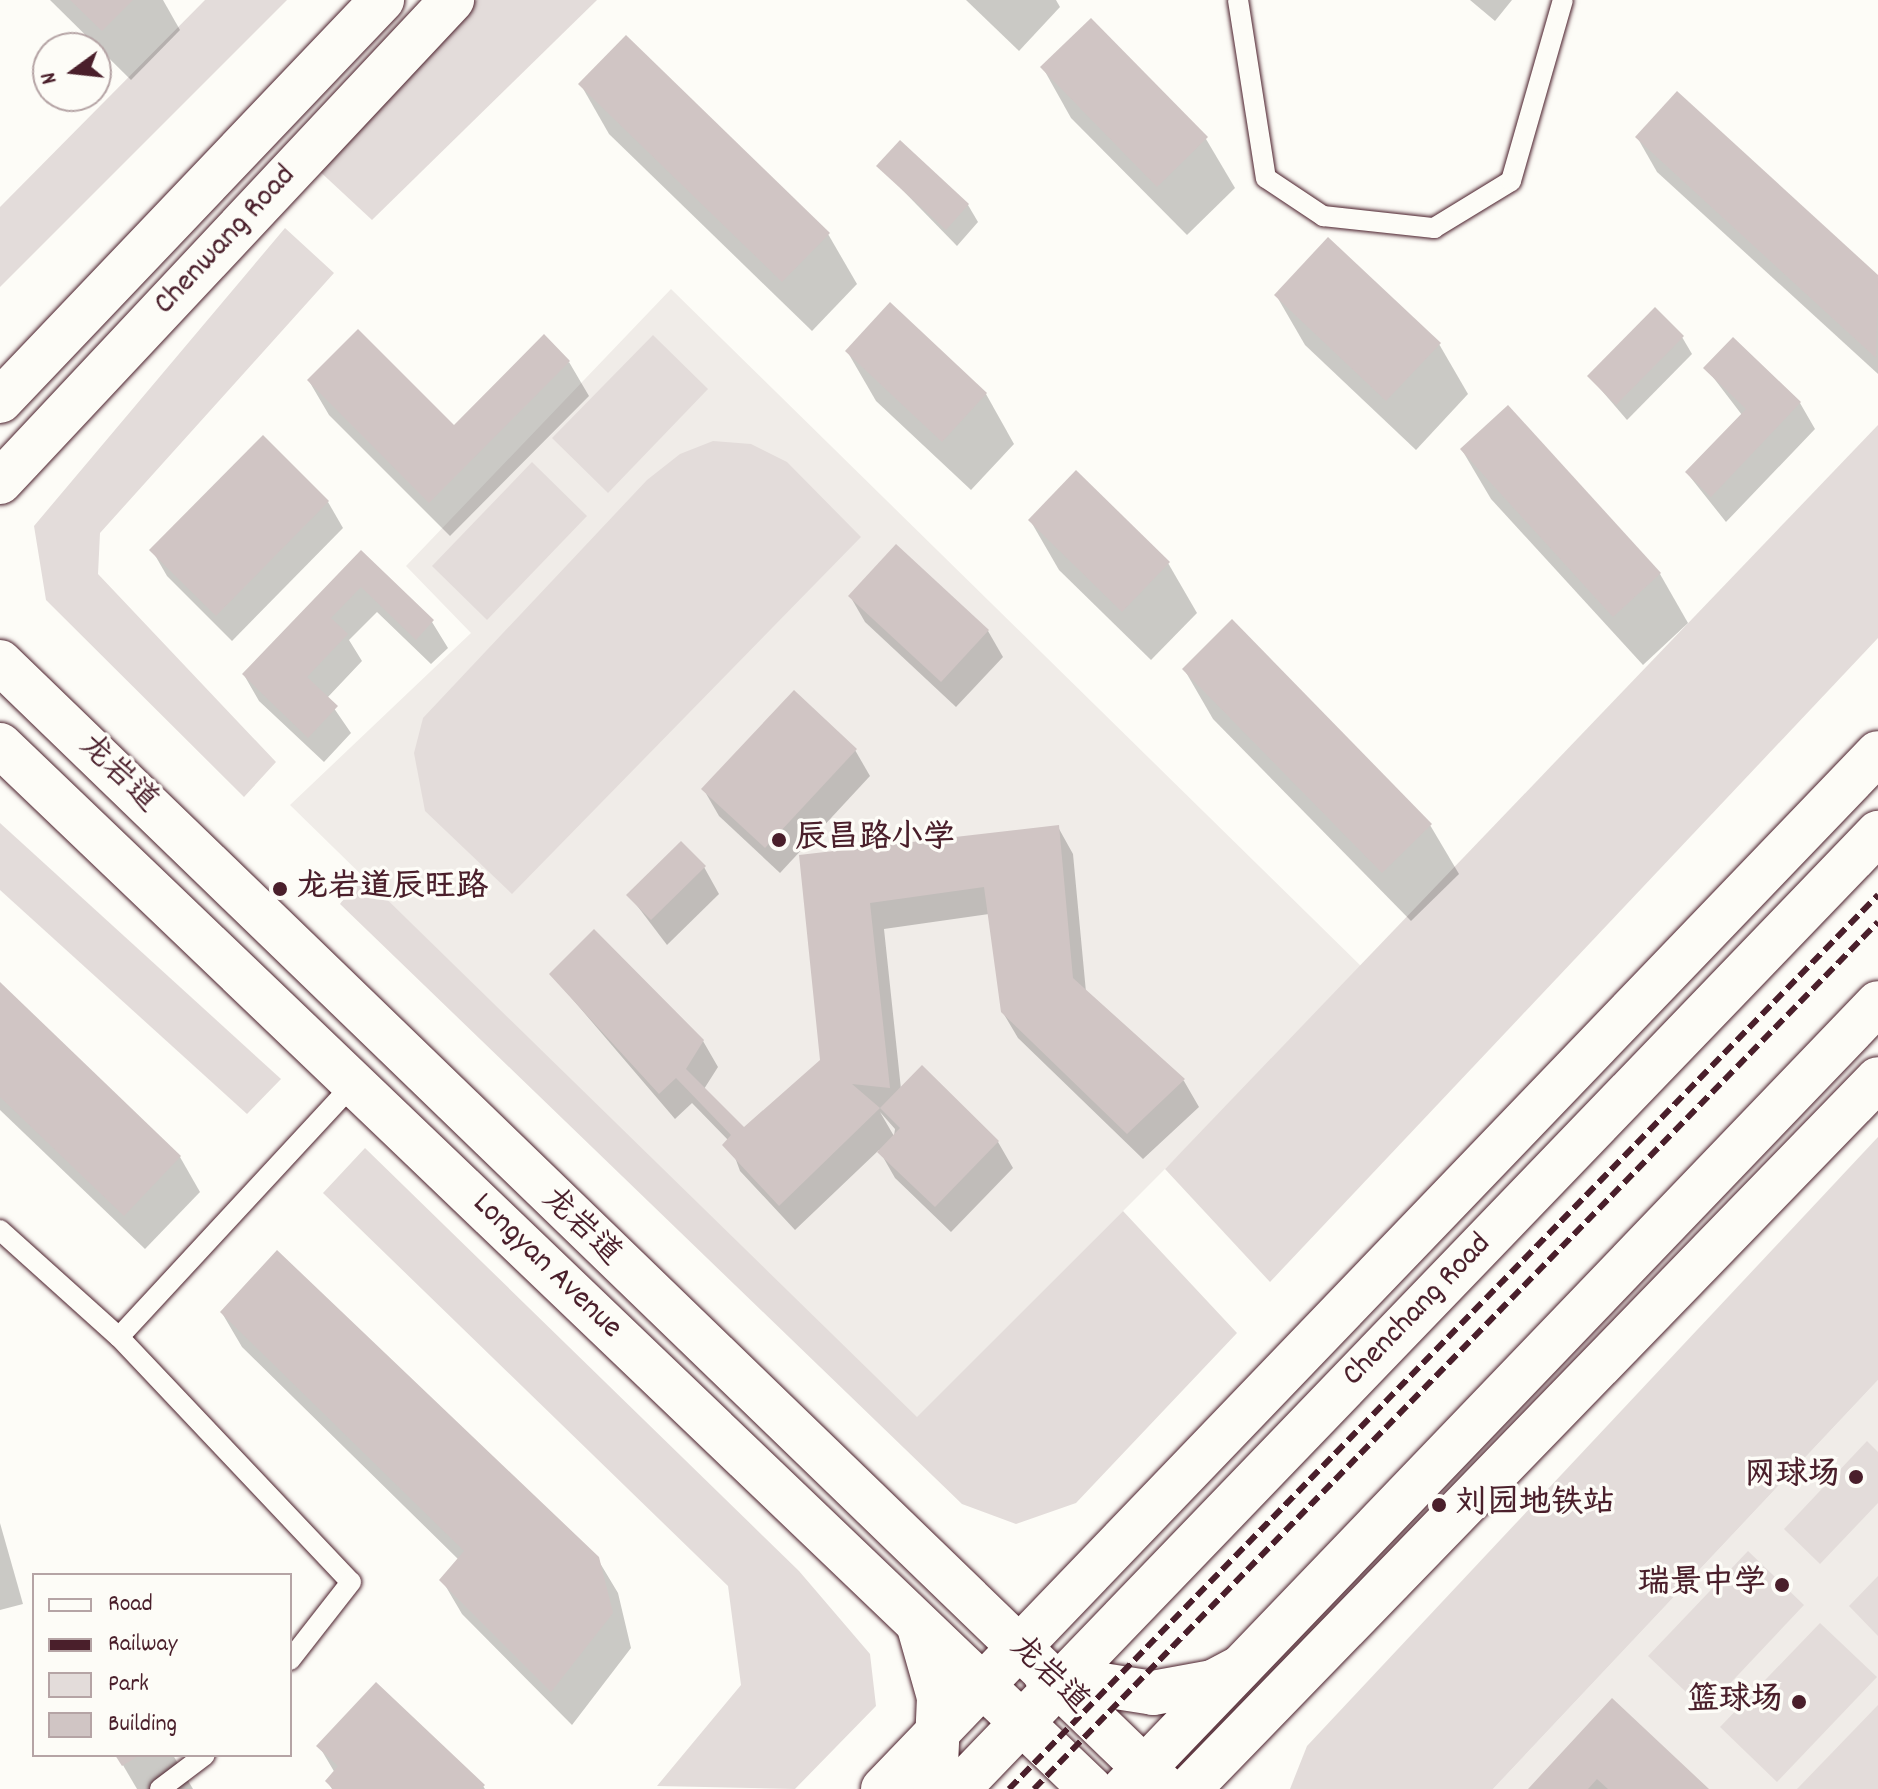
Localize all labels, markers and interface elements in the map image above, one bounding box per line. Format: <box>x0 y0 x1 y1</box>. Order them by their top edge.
north arrow <box>32 32 112 112</box>
text: N <box>34 69 67 87</box>
street label: Chenwang Road <box>147 158 305 324</box>
street label: 龙岩道 <box>69 728 165 822</box>
place label: 辰昌路小学 <box>795 821 955 859</box>
marker: 辰昌路小学 <box>770 831 788 849</box>
place label: 龙岩道辰旺路 <box>296 870 488 908</box>
marker: 龙岩道辰旺路 <box>271 880 289 898</box>
street label: 龙岩道 <box>532 1181 628 1275</box>
street label: Longyan Avenue <box>463 1186 629 1348</box>
street label: Chenchang Road <box>1335 1227 1501 1395</box>
place label: 网球场 <box>1744 1458 1840 1496</box>
marker: 网球场 <box>1847 1468 1865 1486</box>
place label: 刘园地铁站 <box>1455 1486 1615 1524</box>
marker: 刘园地铁站 <box>1430 1496 1448 1514</box>
place label: 瑞景中学 <box>1638 1566 1766 1604</box>
legend <box>32 1573 292 1757</box>
marker: 瑞景中学 <box>1773 1576 1791 1594</box>
text: Road <box>108 1588 153 1622</box>
text: Railway <box>108 1628 177 1662</box>
street label: 龙岩道 <box>1000 1629 1096 1723</box>
text: Park <box>108 1668 149 1702</box>
place label: 篮球场 <box>1687 1683 1783 1721</box>
marker: 篮球场 <box>1790 1693 1808 1711</box>
text: Building <box>108 1708 177 1742</box>

